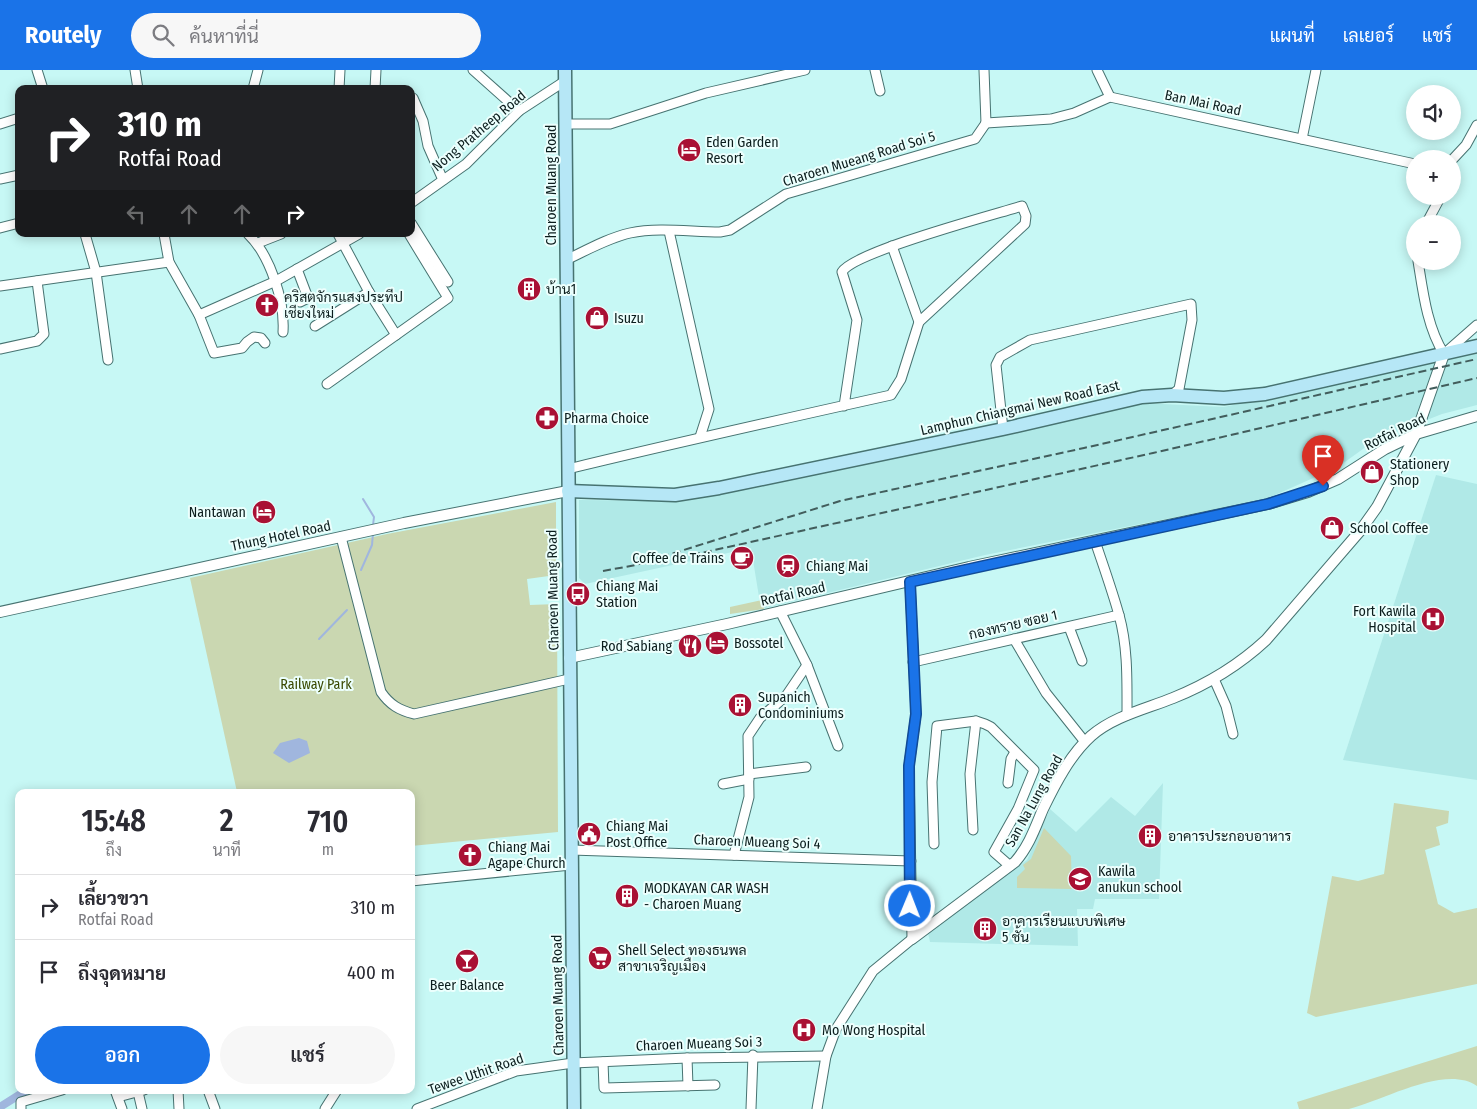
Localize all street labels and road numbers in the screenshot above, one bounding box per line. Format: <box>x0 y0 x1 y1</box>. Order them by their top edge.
street label: Nong Pratheep Road <box>429 87 529 175</box>
street label: Ban Mai Road <box>1163 87 1243 119</box>
street label: Charoen Muang Road <box>543 124 560 246</box>
street label: Charoen Mueang Road Soi 5 <box>781 128 937 190</box>
street label: Lamphun Chiangmai New Road East <box>919 377 1122 439</box>
street label: Rotfai Road <box>1362 410 1428 454</box>
street label: Thung Hotel Road <box>230 517 332 555</box>
street label: Charoen Muang Road <box>543 529 563 651</box>
street label: Rotfai Road <box>759 578 827 610</box>
street label: กองทราย ซอย 1 <box>967 607 1059 643</box>
street label: San Na Lung Road <box>1002 752 1066 850</box>
street label: Charoen Mueang Soi 4 <box>693 831 821 853</box>
street label: Charoen Muang Road <box>548 934 568 1056</box>
street label: Charoen Mueang Soi 3 <box>636 1033 762 1055</box>
street label: Tewee Uthit Road <box>426 1050 526 1098</box>

